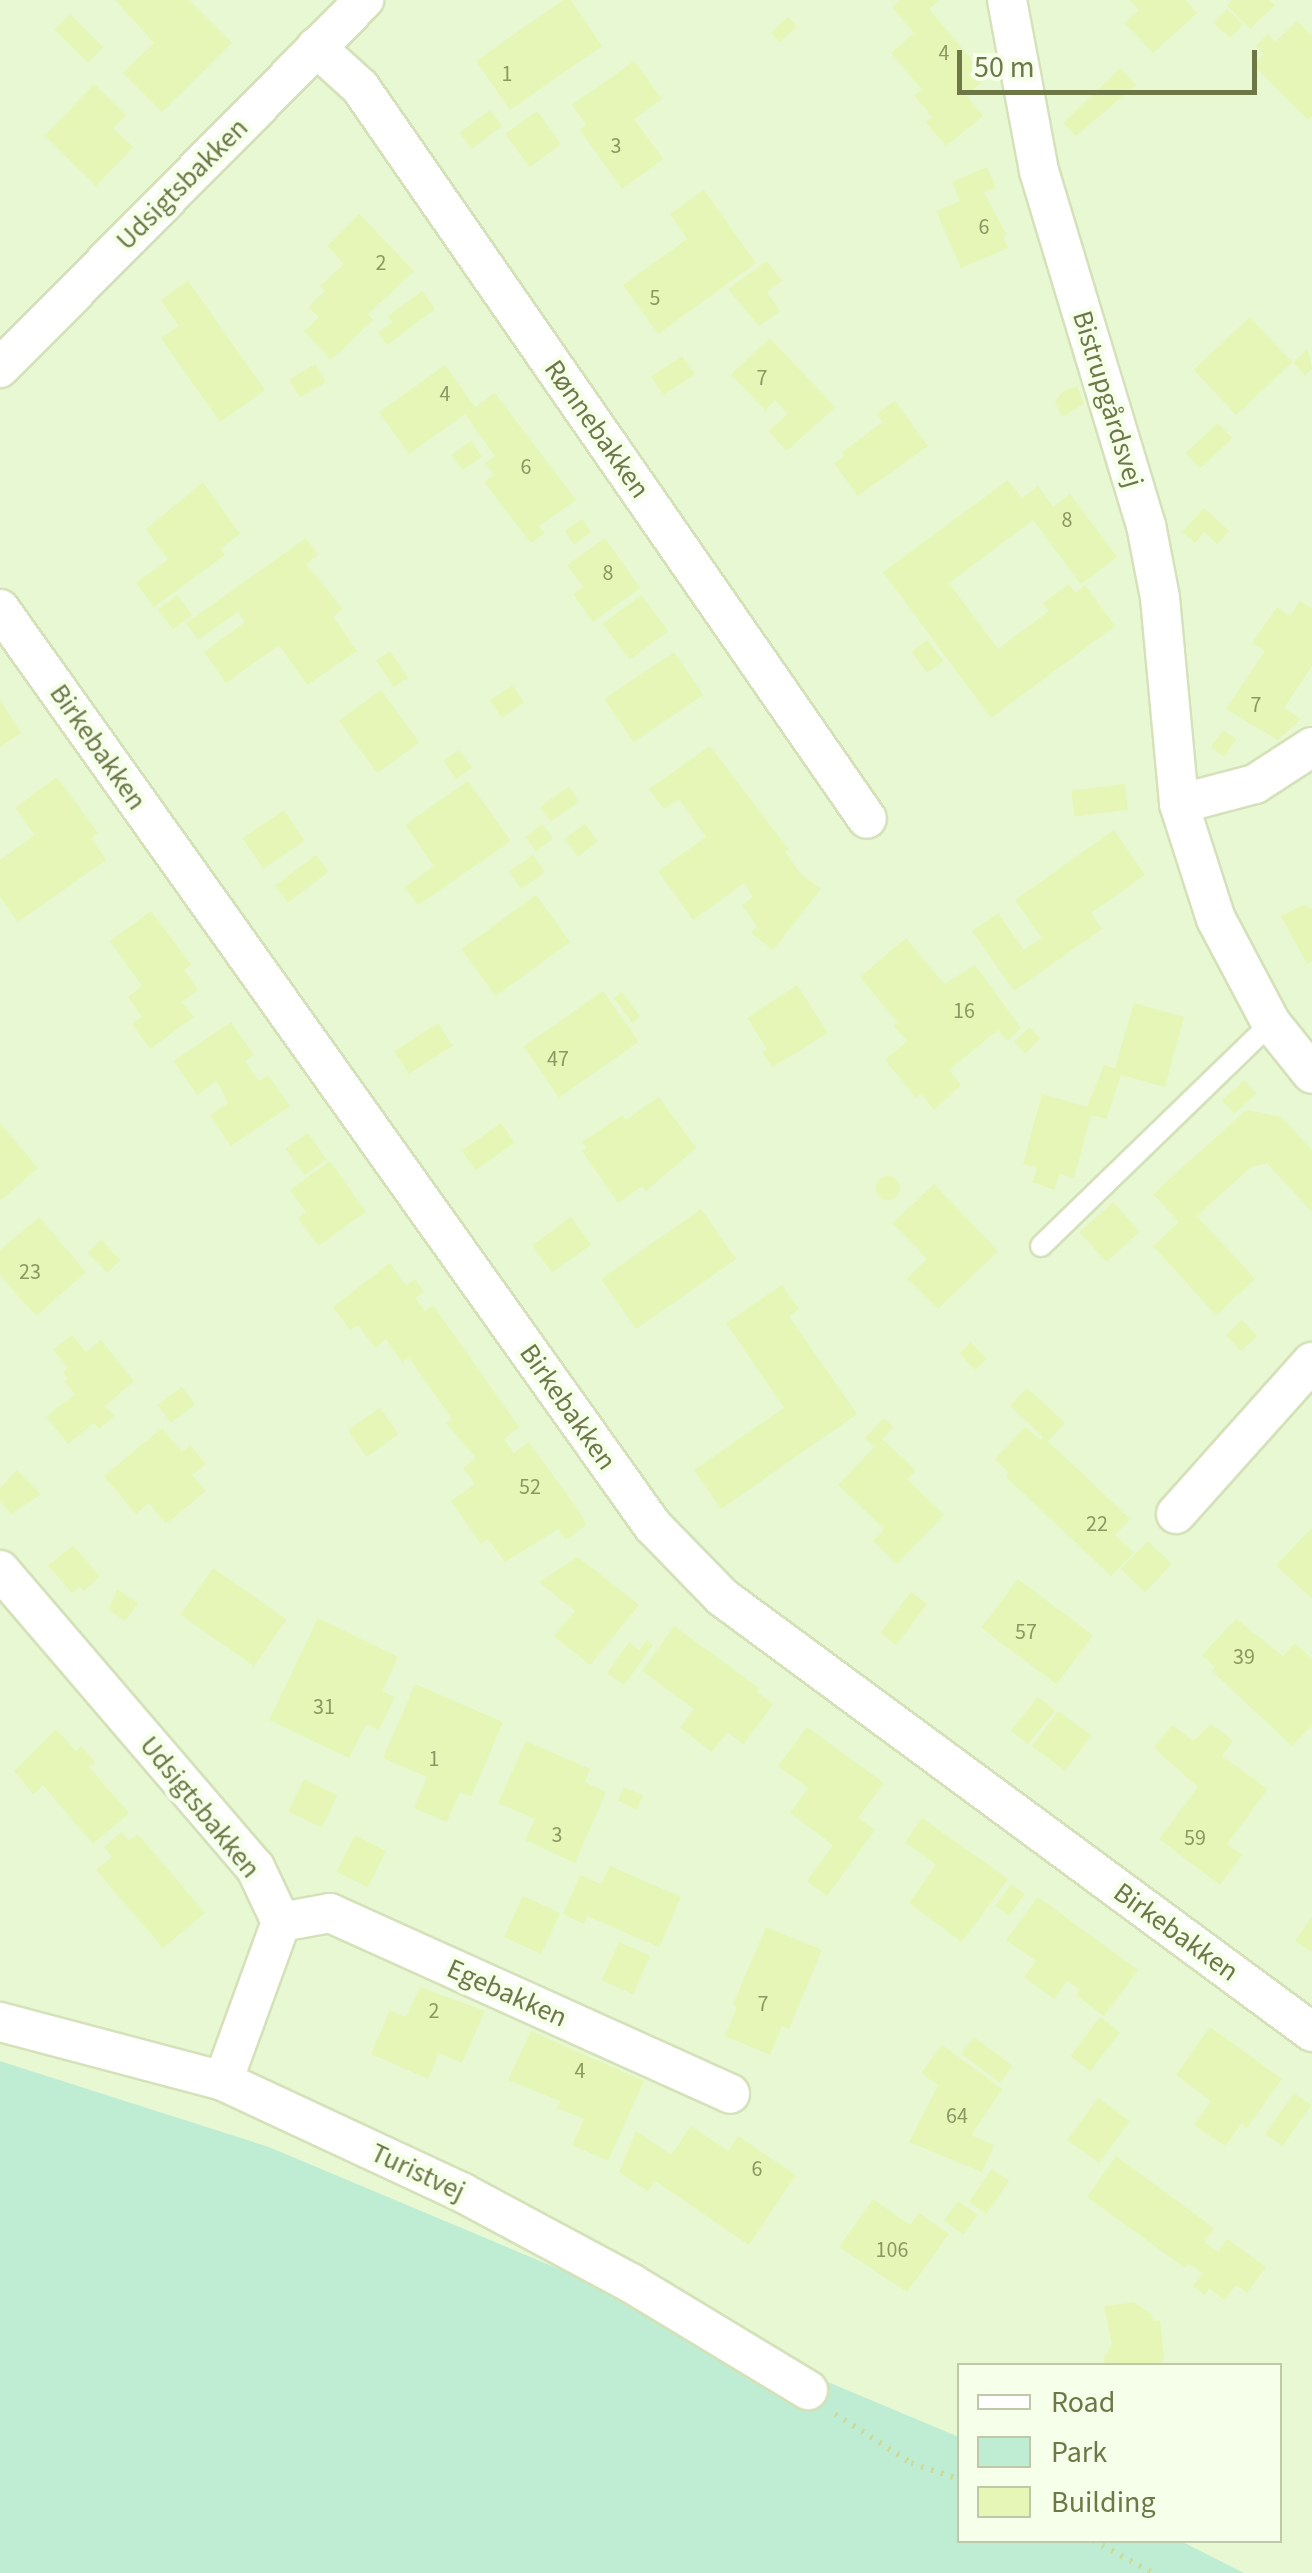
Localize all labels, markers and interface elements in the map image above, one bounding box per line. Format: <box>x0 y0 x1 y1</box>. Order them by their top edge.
scale bar <box>962 30 1262 92</box>
house number: 4 <box>939 41 949 67</box>
text: 50 m <box>974 46 1035 89</box>
house number: 1 <box>502 62 512 88</box>
street label: Udsigtsbakken <box>109 111 255 257</box>
house number: 3 <box>611 134 621 160</box>
house number: 6 <box>979 215 989 241</box>
house number: 2 <box>376 251 386 277</box>
house number: 5 <box>650 286 660 312</box>
street label: Bistrupgårdsvej <box>1065 307 1151 491</box>
street label: Rønnebakken <box>537 353 657 505</box>
house number: 7 <box>757 366 767 392</box>
house number: 4 <box>440 382 450 408</box>
house number: 6 <box>521 455 531 481</box>
house number: 8 <box>1062 508 1072 534</box>
house number: 8 <box>603 561 613 587</box>
street label: Birkebakken <box>42 678 154 816</box>
house number: 7 <box>1251 693 1261 719</box>
house number: 16 <box>953 999 975 1025</box>
house number: 47 <box>547 1047 569 1073</box>
house number: 23 <box>19 1260 41 1286</box>
street label: Birkebakken <box>512 1338 624 1476</box>
house number: 52 <box>519 1475 541 1501</box>
house number: 22 <box>1086 1512 1108 1538</box>
house number: 57 <box>1015 1620 1037 1646</box>
house number: 39 <box>1233 1645 1255 1671</box>
house number: 31 <box>313 1695 335 1721</box>
street label: Udsigtsbakken <box>133 1729 267 1885</box>
house number: 1 <box>429 1747 439 1773</box>
house number: 3 <box>552 1823 562 1849</box>
house number: 59 <box>1184 1826 1206 1852</box>
street label: Birkebakken <box>1107 1876 1245 1988</box>
street label: Egebakken <box>442 1952 572 2034</box>
house number: 7 <box>758 1992 768 2018</box>
house number: 2 <box>429 1999 439 2025</box>
house number: 4 <box>575 2059 585 2085</box>
house number: 64 <box>946 2104 968 2130</box>
street label: Turistvej <box>366 2136 470 2208</box>
house number: 6 <box>752 2157 762 2183</box>
house number: 106 <box>876 2238 908 2264</box>
legend <box>957 2363 1282 2543</box>
text: Road <box>1051 2381 1115 2424</box>
text: Park <box>1051 2431 1107 2474</box>
text: Building <box>1051 2481 1156 2524</box>

